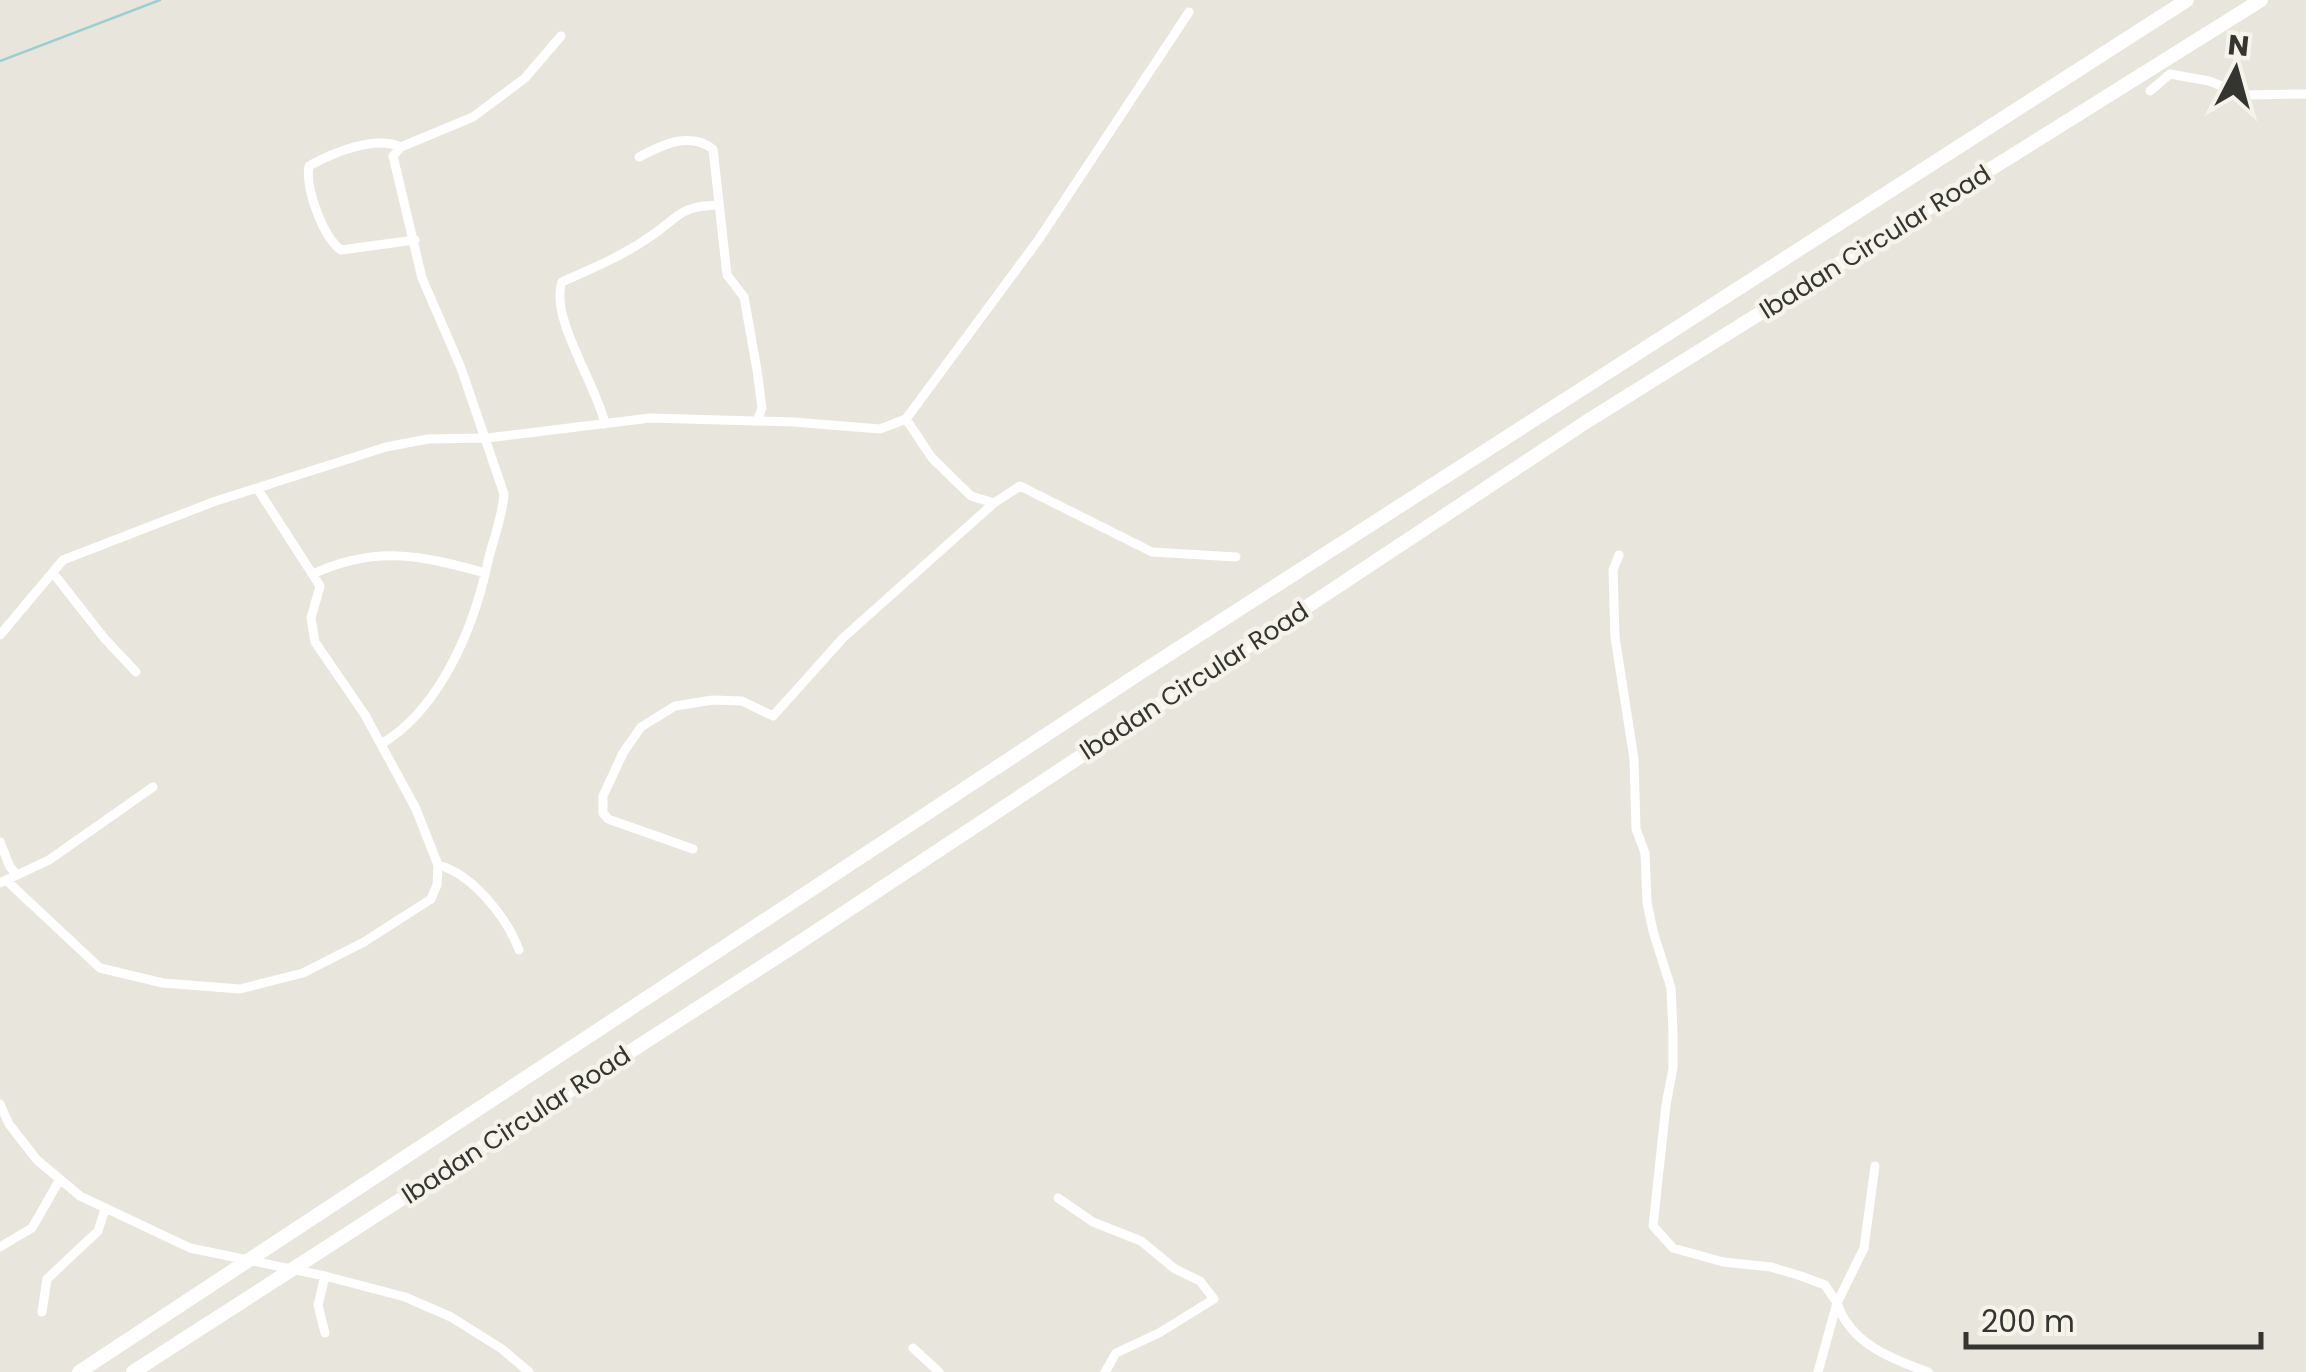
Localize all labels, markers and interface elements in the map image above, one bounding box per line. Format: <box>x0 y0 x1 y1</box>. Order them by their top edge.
north arrow <box>2186 20 2286 120</box>
text: N <box>2226 25 2251 66</box>
street label: Ibadan Circular Road <box>1753 157 1997 327</box>
street label: Ibadan Circular Road <box>1073 594 1315 768</box>
street label: Ibadan Circular Road <box>395 1038 637 1212</box>
scale bar <box>1966 1287 2261 1349</box>
text: 200 m <box>1981 1300 2075 1343</box>

